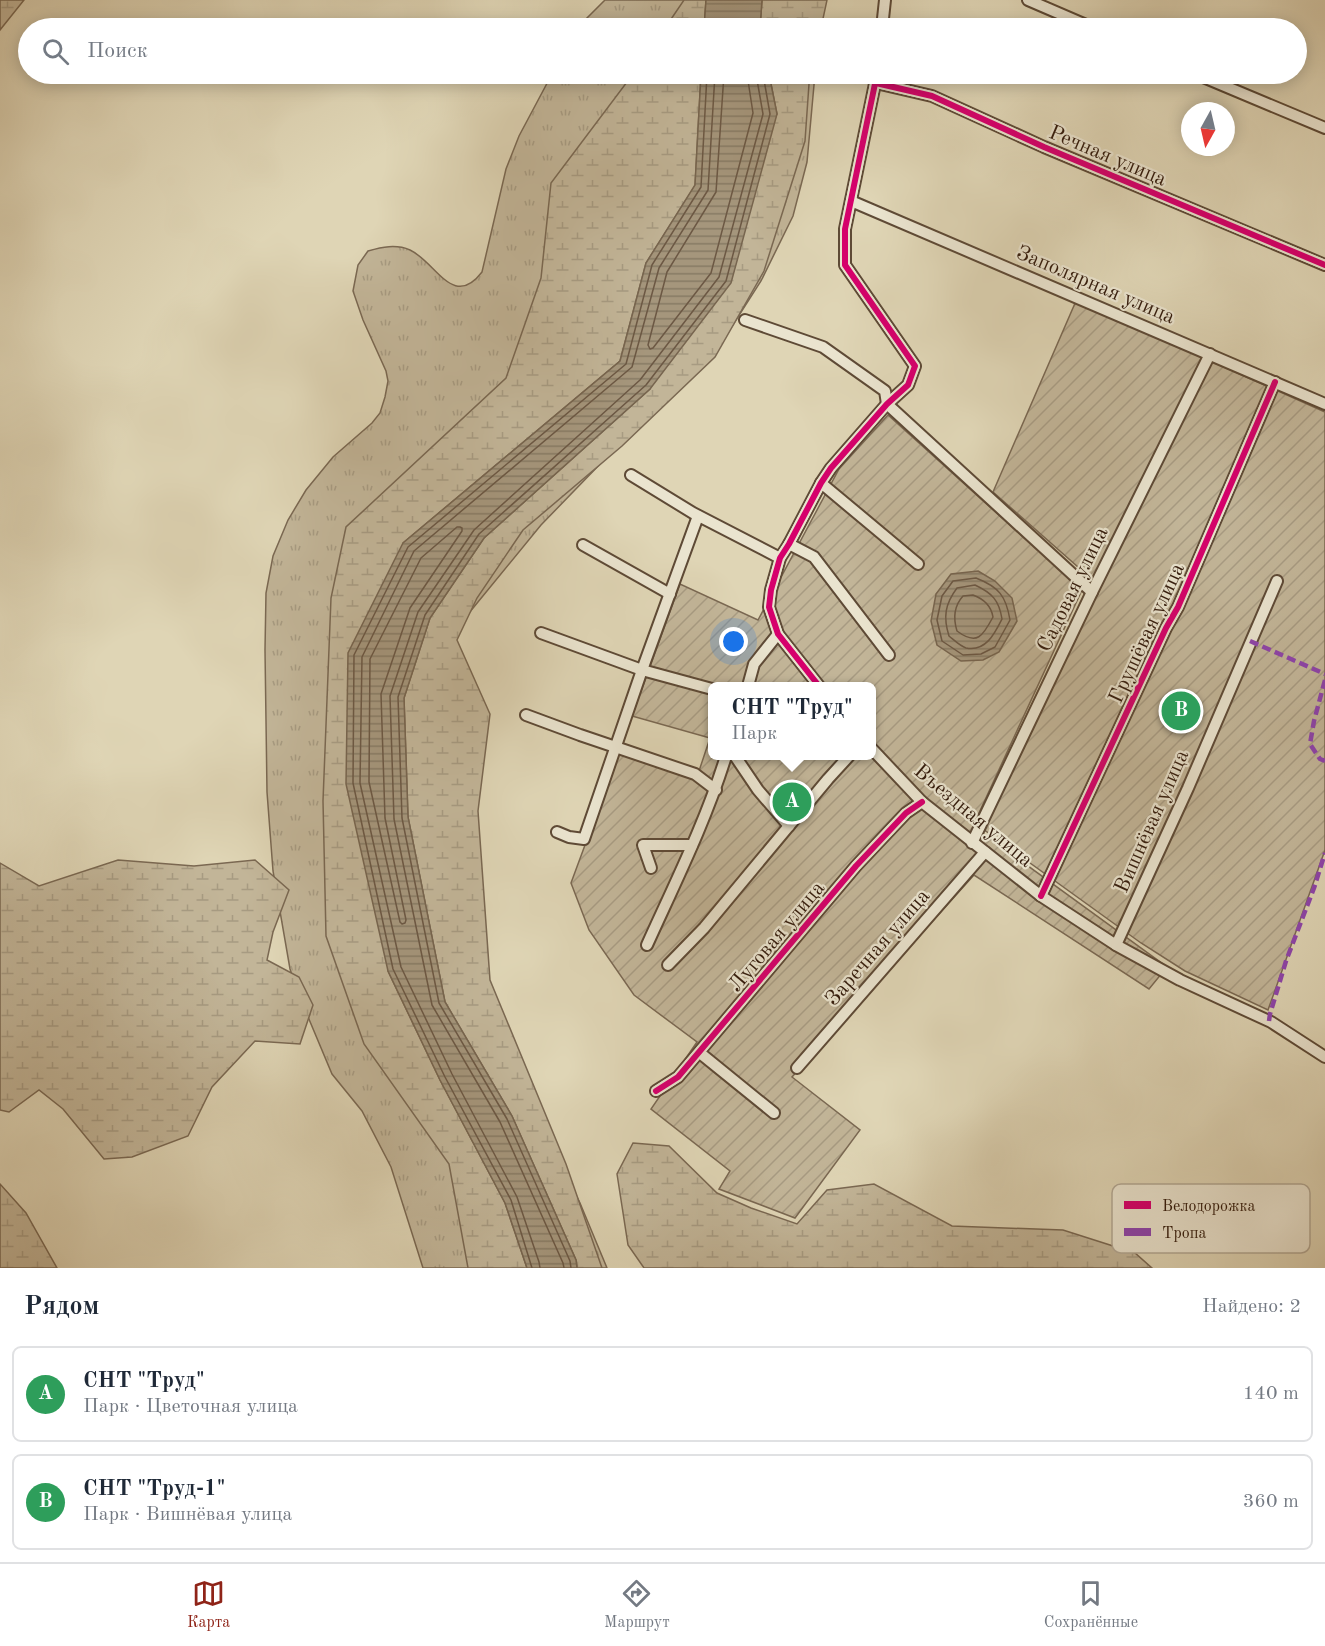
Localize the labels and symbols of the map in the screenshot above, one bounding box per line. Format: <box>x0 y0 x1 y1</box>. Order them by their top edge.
north arrow <box>1181 102 1235 156</box>
street label: Речная улица <box>1045 122 1169 191</box>
street label: Заполярная улица <box>1013 242 1178 328</box>
street label: Садовая улица <box>1034 524 1113 655</box>
street label: Грушёвая улица <box>1106 560 1189 707</box>
your location <box>719 627 748 656</box>
pin: B <box>1162 688 1200 734</box>
street label: Вишнёвая улица <box>1111 747 1193 896</box>
street label: Въездная улица <box>910 760 1037 872</box>
pin: A <box>772 780 812 824</box>
street label: Луговая улица <box>725 878 829 996</box>
street label: Заречная улица <box>822 886 934 1010</box>
legend <box>1112 1184 1310 1253</box>
text: Велодорожка <box>1162 1199 1255 1215</box>
text: Тропа <box>1162 1226 1206 1242</box>

